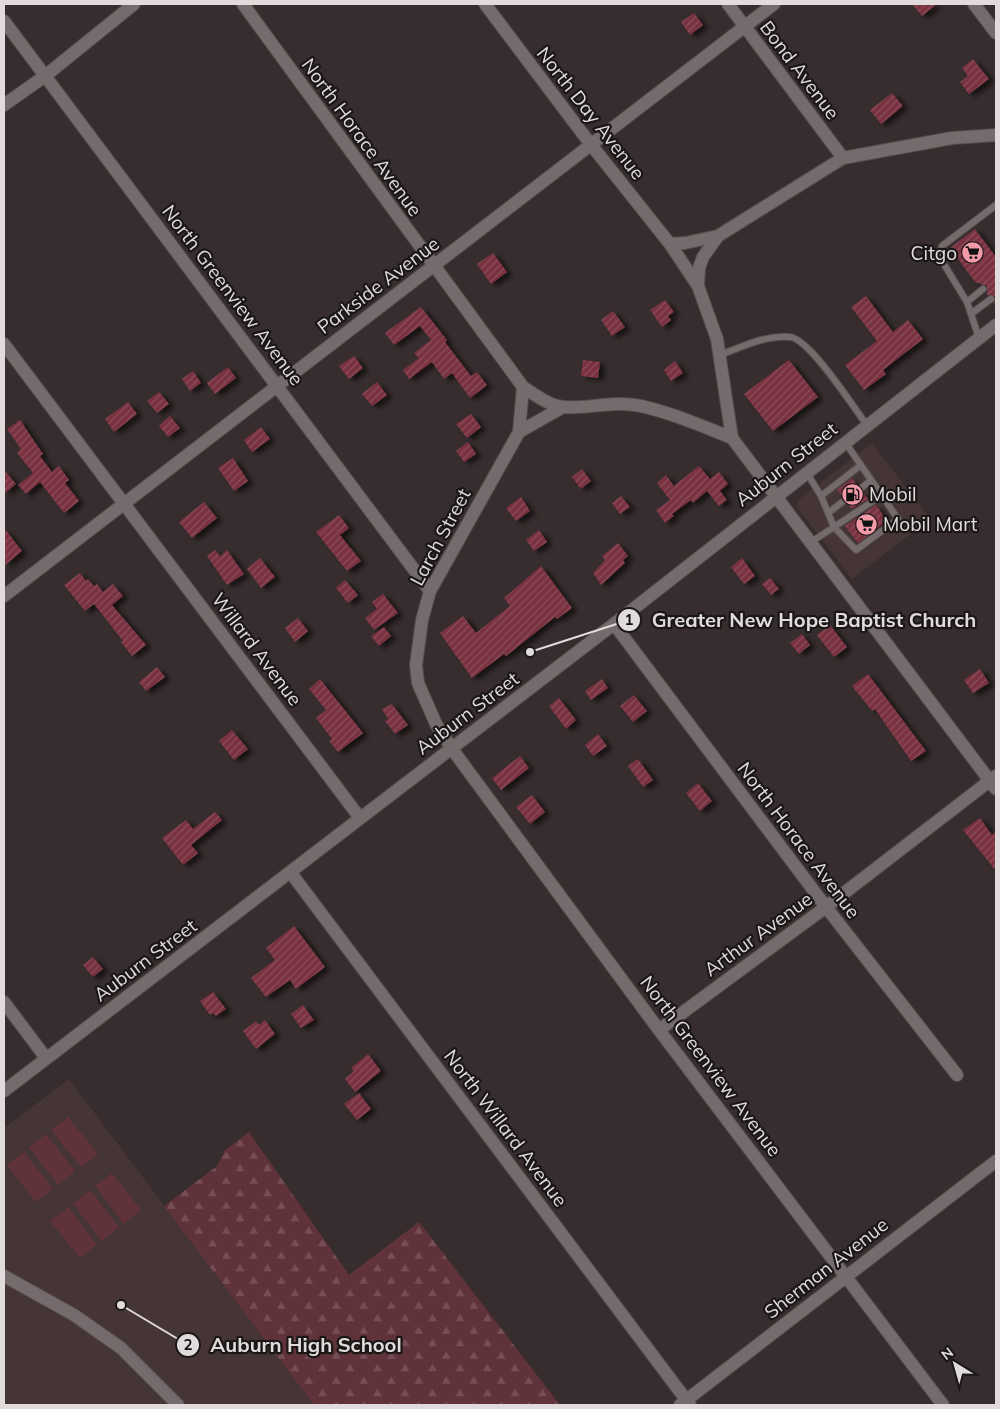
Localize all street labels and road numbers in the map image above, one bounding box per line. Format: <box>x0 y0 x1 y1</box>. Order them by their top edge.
street label: Bond Avenue <box>755 16 845 124</box>
street label: North Day Avenue <box>532 42 650 184</box>
street label: North Horace Avenue <box>297 53 427 221</box>
street label: North Greenview Avenue <box>157 200 309 390</box>
street label: Parkside Avenue <box>312 231 444 339</box>
street label: Auburn Street <box>730 417 842 511</box>
street label: Larch Street <box>404 484 476 590</box>
street label: Willard Avenue <box>207 588 307 710</box>
street label: Auburn Street <box>411 666 524 760</box>
street label: North Horace Avenue <box>732 757 866 923</box>
street label: Arthur Avenue <box>699 887 817 981</box>
street label: Auburn Street <box>89 913 202 1007</box>
street label: North Greenview Avenue <box>635 971 787 1161</box>
street label: North Willard Avenue <box>439 1045 573 1211</box>
street label: Sherman Avenue <box>759 1212 893 1324</box>

